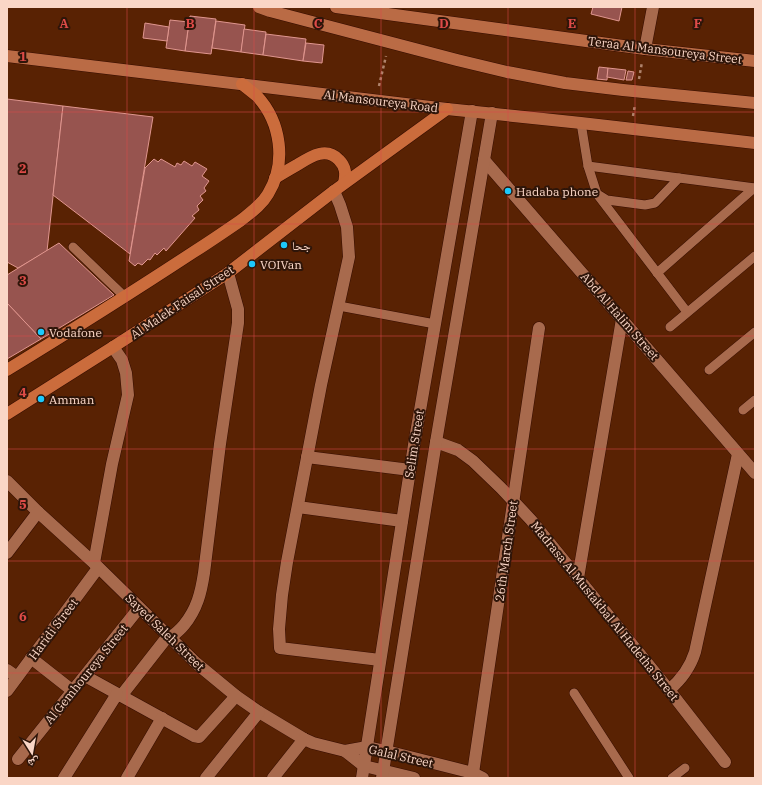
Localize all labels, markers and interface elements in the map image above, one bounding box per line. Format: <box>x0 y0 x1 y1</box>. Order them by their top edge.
text: A <box>59 15 69 32</box>
text: B <box>185 15 195 32</box>
text: C <box>314 15 323 32</box>
text: D <box>439 15 449 32</box>
text: E <box>568 15 576 32</box>
text: F <box>694 15 702 32</box>
street label: Teraa Al Mansoureya Street <box>587 33 743 67</box>
text: 1 <box>19 48 27 65</box>
street label: Al Mansoureya Road <box>323 87 439 115</box>
text: 2 <box>19 160 27 177</box>
place label: Hadaba phone <box>516 184 598 199</box>
marker: Hadaba phone <box>503 186 513 196</box>
place label: جحا <box>292 238 311 253</box>
marker: جحا <box>279 240 289 250</box>
place label: VOIVan <box>260 257 302 272</box>
marker: VOIVan <box>247 259 257 269</box>
street label: Al Malek Faisal Street <box>128 262 236 342</box>
street label: Abd Al Halim Street <box>578 269 662 363</box>
text: 3 <box>19 272 27 289</box>
place label: Vodafone <box>49 325 102 340</box>
marker: Vodafone <box>36 327 46 337</box>
text: 4 <box>19 384 27 401</box>
place label: Amman <box>49 392 95 407</box>
marker: Amman <box>36 394 46 404</box>
street label: Selim Street <box>401 409 427 479</box>
text: 5 <box>19 496 27 513</box>
street label: 26th March Street <box>492 500 520 602</box>
street label: Madrasa Al Mustakbal Al Hadetha Street <box>528 518 682 704</box>
street label: Sayed Saleh Street <box>122 590 208 674</box>
street label: Haridi Street <box>25 595 81 663</box>
text: 6 <box>19 608 27 625</box>
street label: Al Gemhoureya Street <box>41 621 131 727</box>
north arrow <box>12 733 52 773</box>
street label: Galal Street <box>367 741 435 771</box>
text: ش <box>26 754 41 771</box>

